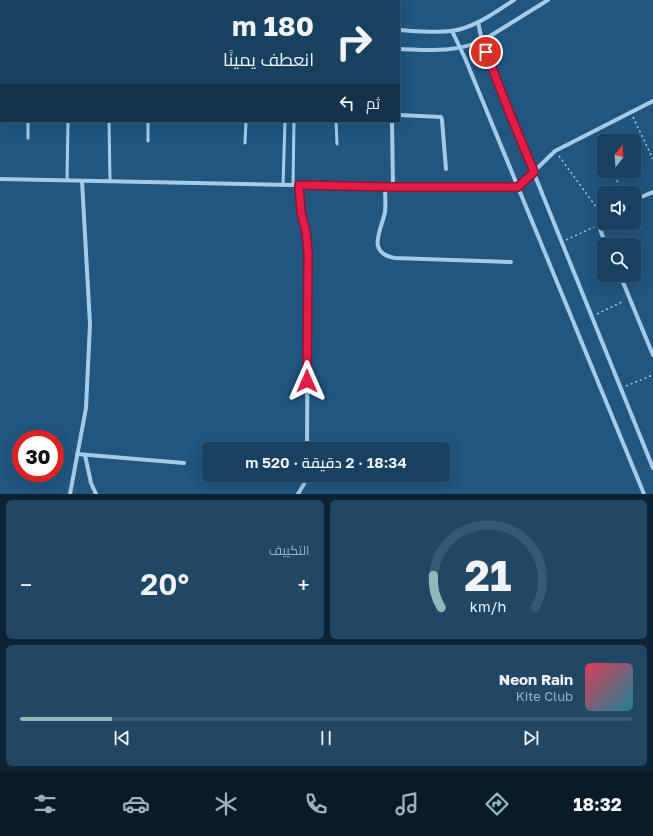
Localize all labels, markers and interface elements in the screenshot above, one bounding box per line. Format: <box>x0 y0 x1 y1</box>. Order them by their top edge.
text: 180 m <box>232 9 314 42</box>
icon: right <box>328 16 380 68</box>
pin <box>469 35 503 69</box>
icon: arrive <box>475 41 497 63</box>
text: انعطف يمينًا <box>223 48 314 70</box>
icon: left <box>336 92 358 114</box>
text: ثم <box>366 94 380 112</box>
north arrow <box>597 134 641 178</box>
map controls <box>597 134 641 282</box>
button: sound <box>597 186 641 230</box>
button: search <box>597 238 641 282</box>
position arrow <box>286 360 328 402</box>
speed limit sign: 30 <box>12 430 64 482</box>
text: 18:34 · 2 دقيقة · 520 m <box>245 453 407 471</box>
text: التكييف <box>269 542 310 558</box>
text: 21 <box>465 549 512 599</box>
text: 20° <box>140 566 189 602</box>
text: − <box>20 571 32 598</box>
text: + <box>297 571 310 598</box>
text: km/h <box>470 597 506 614</box>
text: Neon Rain <box>499 670 573 688</box>
text: Kite Club <box>516 688 573 704</box>
icon: previous <box>111 727 133 749</box>
icon: pause <box>315 727 337 749</box>
icon: next <box>520 727 542 749</box>
icon: filters <box>31 790 59 818</box>
icon: car <box>122 790 150 818</box>
icon: climate <box>212 790 240 818</box>
icon: phone <box>302 790 330 818</box>
icon: music <box>393 790 421 818</box>
icon: directions <box>483 790 511 818</box>
text: 18:32 <box>573 793 622 815</box>

